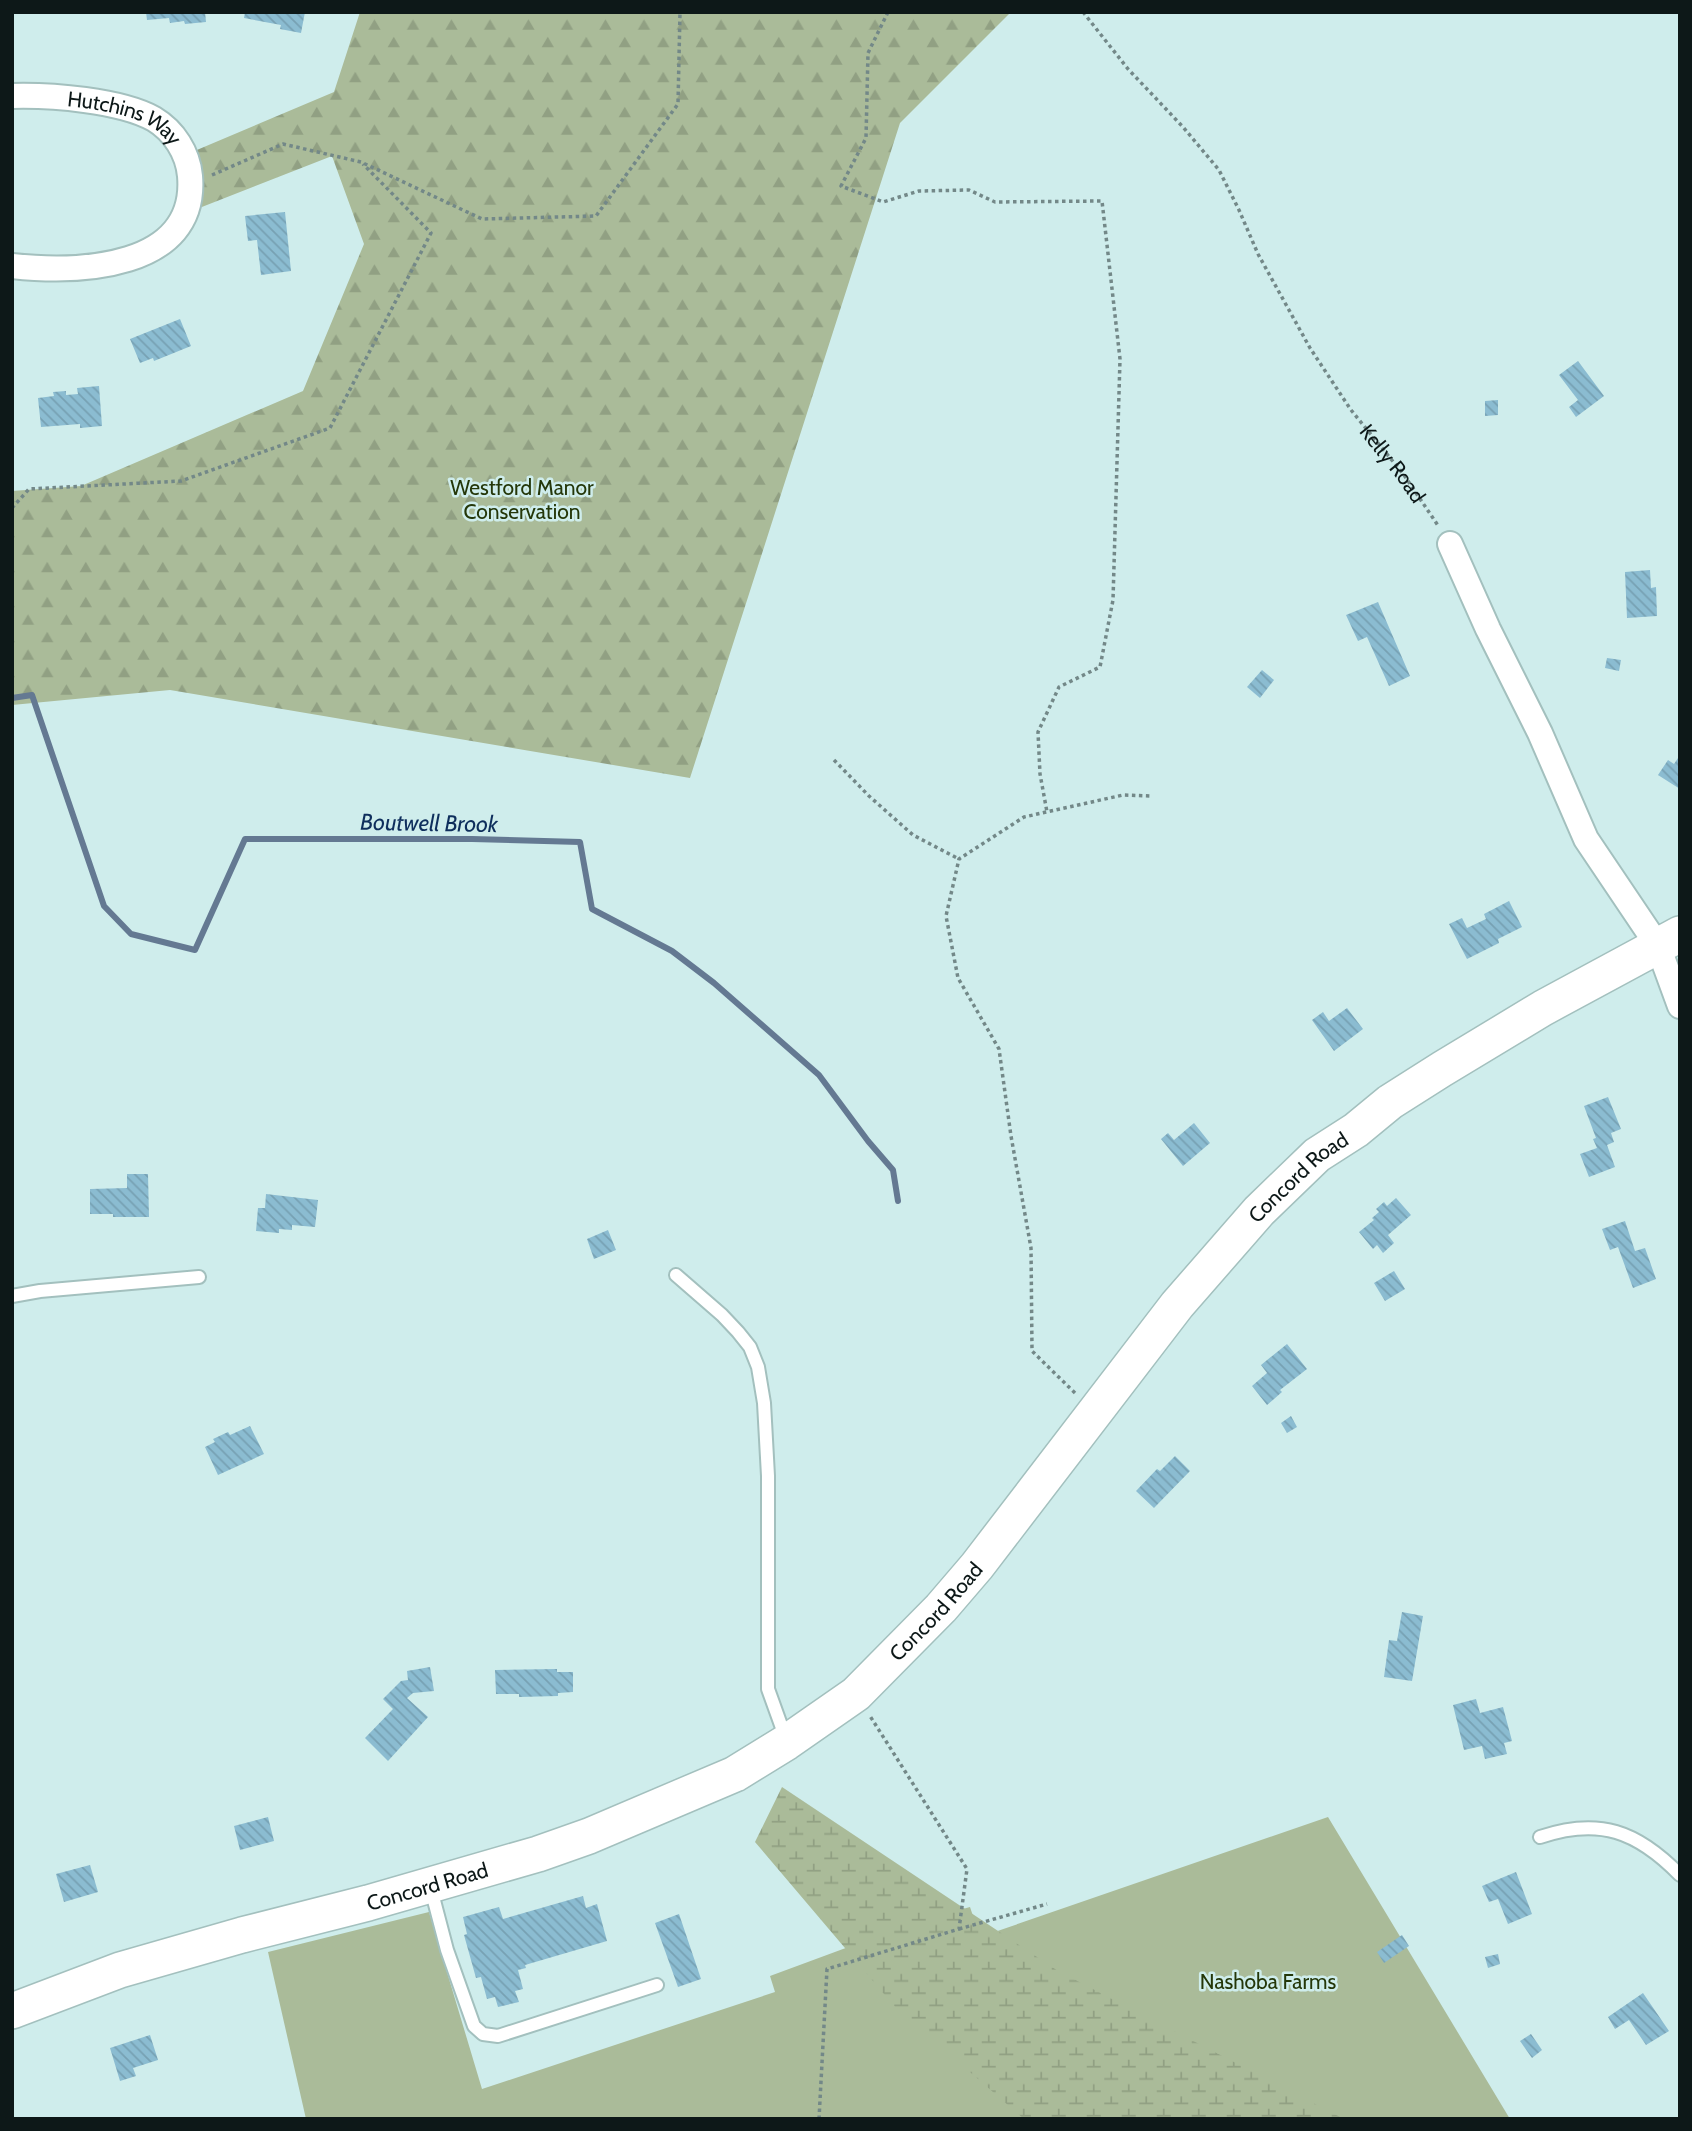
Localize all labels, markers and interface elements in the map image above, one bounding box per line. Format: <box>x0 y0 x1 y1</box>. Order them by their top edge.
street label: Hutchins Way <box>66 86 188 150</box>
street label: Kelly Road <box>1355 419 1431 507</box>
park label: Westford Manor Conservation <box>450 475 594 524</box>
water label: Boutwell Brook <box>360 808 499 838</box>
street label: Concord Road <box>1243 1126 1352 1227</box>
street label: Concord Road <box>884 1557 987 1666</box>
street label: Concord Road <box>364 1857 491 1915</box>
park label: Nashoba Farms <box>1200 1969 1336 1994</box>

